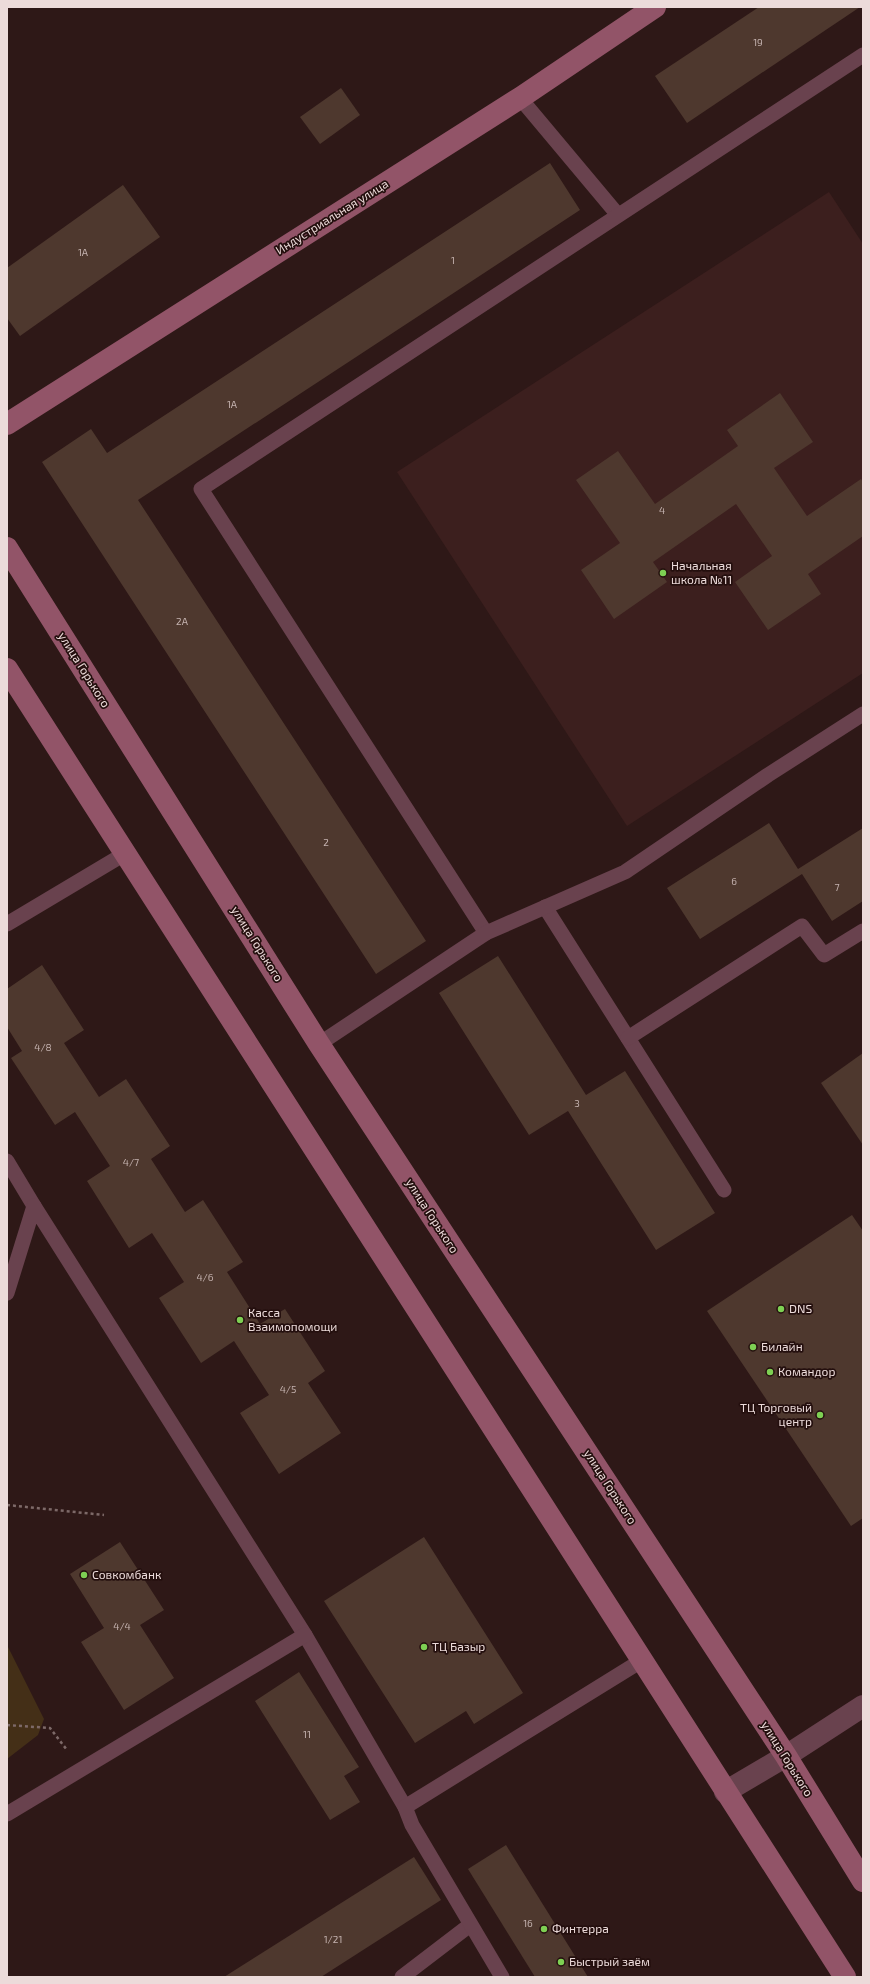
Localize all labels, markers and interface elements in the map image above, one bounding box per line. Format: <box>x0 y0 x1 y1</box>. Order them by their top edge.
house number: 19 <box>753 36 763 48</box>
street label: Индустриальная улица <box>273 176 391 257</box>
house number: 1А <box>78 246 89 258</box>
house number: 1 <box>451 254 455 266</box>
house number: 1А <box>227 398 238 410</box>
house number: 4 <box>659 504 665 516</box>
place label: Начальная школа №11 <box>671 558 732 586</box>
marker: Начальная школа №11 <box>658 568 668 578</box>
house number: 2А <box>176 615 189 627</box>
street label: улица Горького <box>55 629 114 710</box>
house number: 2 <box>323 836 329 848</box>
house number: 6 <box>731 875 737 887</box>
house number: 7 <box>834 881 840 893</box>
street label: улица Горького <box>228 903 287 984</box>
house number: 4/8 <box>34 1041 52 1053</box>
house number: 3 <box>574 1097 580 1109</box>
house number: 4/7 <box>123 1156 139 1168</box>
street label: улица Горького <box>403 1176 462 1256</box>
house number: 4/6 <box>196 1271 214 1283</box>
place label: DNS <box>789 1301 812 1315</box>
marker: DNS <box>776 1304 786 1314</box>
place label: Касса Взаимопомощи <box>248 1305 337 1333</box>
marker: Касса Взаимопомощи <box>235 1315 245 1325</box>
place label: Билайн <box>761 1339 803 1353</box>
marker: Билайн <box>748 1342 758 1352</box>
place label: Командор <box>778 1364 835 1378</box>
marker: Командор <box>765 1367 775 1377</box>
house number: 4/5 <box>280 1383 296 1395</box>
place label: ТЦ Торговый центр <box>740 1400 812 1428</box>
marker: ТЦ Торговый центр <box>815 1410 825 1420</box>
street label: улица Горького <box>581 1447 640 1527</box>
place label: Совкомбанк <box>92 1567 162 1581</box>
marker: Совкомбанк <box>79 1570 89 1580</box>
house number: 4/4 <box>113 1620 131 1632</box>
place label: ТЦ Базыр <box>432 1639 485 1653</box>
marker: ТЦ Базыр <box>419 1642 429 1652</box>
street label: улица Горького <box>758 1718 817 1799</box>
house number: 11 <box>303 1728 311 1740</box>
house number: 16 <box>523 1917 533 1929</box>
place label: Финтерра <box>552 1921 609 1935</box>
marker: Финтерра <box>539 1924 549 1934</box>
house number: 1/21 <box>324 1933 342 1945</box>
place label: Быстрый заём <box>569 1954 650 1968</box>
marker: Быстрый заём <box>556 1957 566 1967</box>

